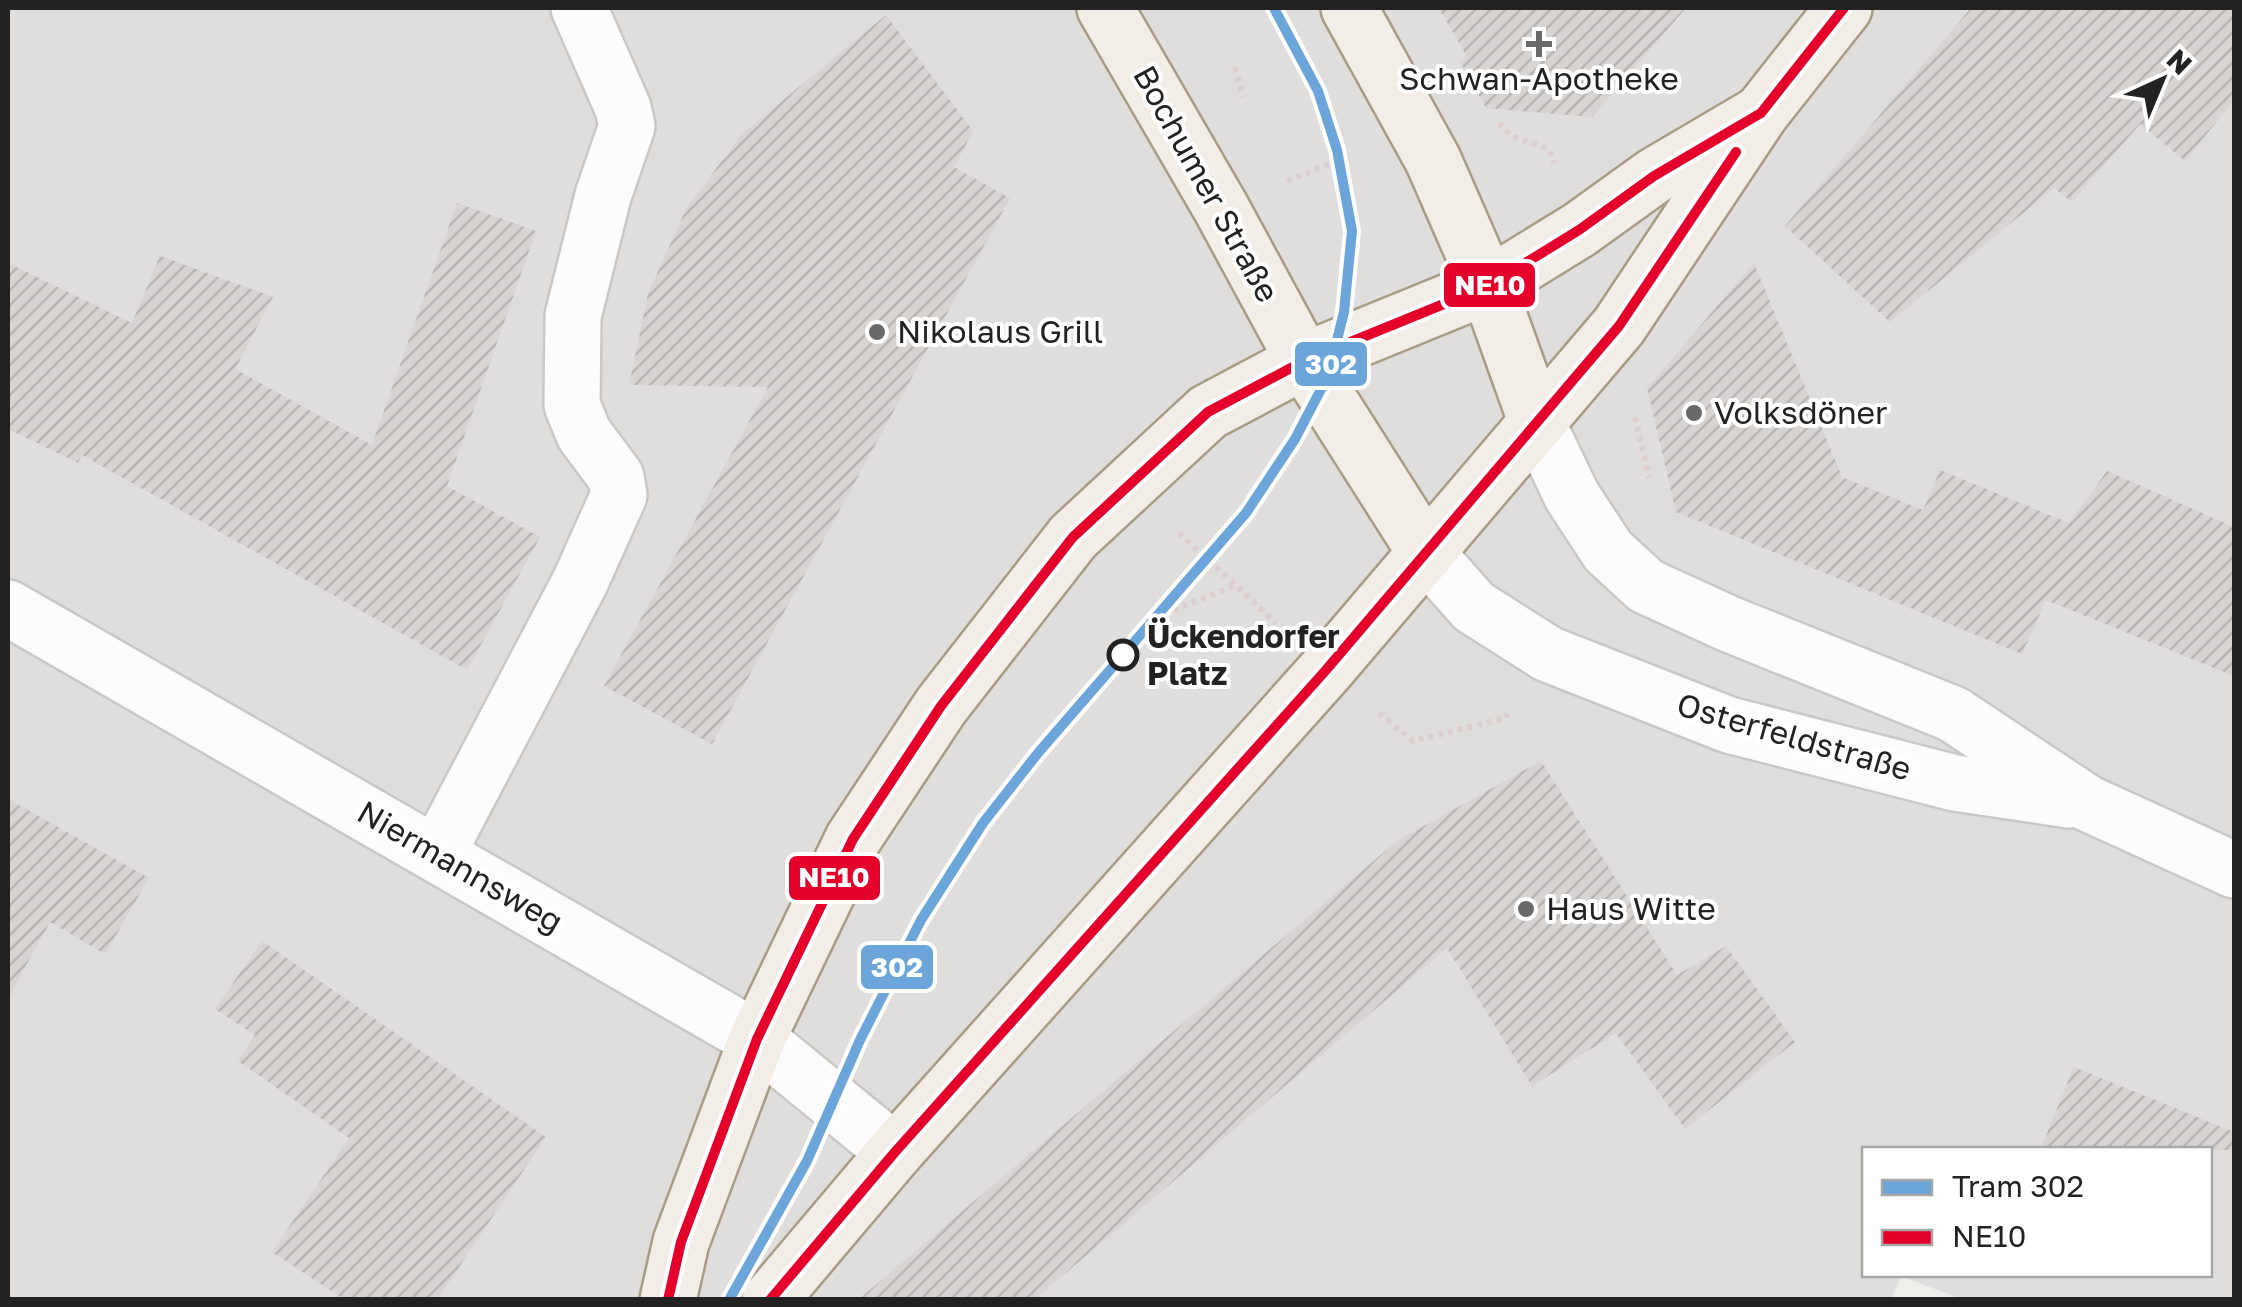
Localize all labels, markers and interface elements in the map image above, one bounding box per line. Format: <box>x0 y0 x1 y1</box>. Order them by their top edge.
north arrow <box>2112 30 2212 130</box>
marker: Schwan-Apotheke <box>1528 33 1550 55</box>
text: N <box>2161 42 2199 81</box>
street label: Bochumer Straße <box>1126 59 1288 308</box>
place label: Schwan-Apotheke <box>1399 59 1679 97</box>
line badge: NE10 <box>1442 261 1537 309</box>
text: NE10 <box>1454 268 1526 301</box>
place label: Nikolaus Grill <box>897 312 1103 350</box>
marker: Nikolaus Grill <box>866 321 888 343</box>
line badge: 302 <box>1293 340 1369 388</box>
text: 302 <box>1305 347 1357 380</box>
place label: Volksdöner <box>1714 393 1888 431</box>
marker: Volksdöner <box>1683 402 1705 424</box>
place label: Ückendorfer Platz <box>1147 617 1340 692</box>
marker: Ückendorfer Platz <box>1108 640 1138 670</box>
street label: Osterfeldstraße <box>1673 684 1916 788</box>
street label: Niermannsweg <box>351 792 570 940</box>
line badge: NE10 <box>787 854 882 902</box>
text: NE10 <box>798 860 870 893</box>
place label: Haus Witte <box>1546 889 1716 927</box>
marker: Haus Witte <box>1515 898 1537 920</box>
line badge: 302 <box>859 943 935 991</box>
text: 302 <box>871 950 923 983</box>
legend <box>1862 1147 2212 1277</box>
text: Tram 302 <box>1952 1168 2084 1204</box>
text: NE10 <box>1952 1218 2026 1254</box>

